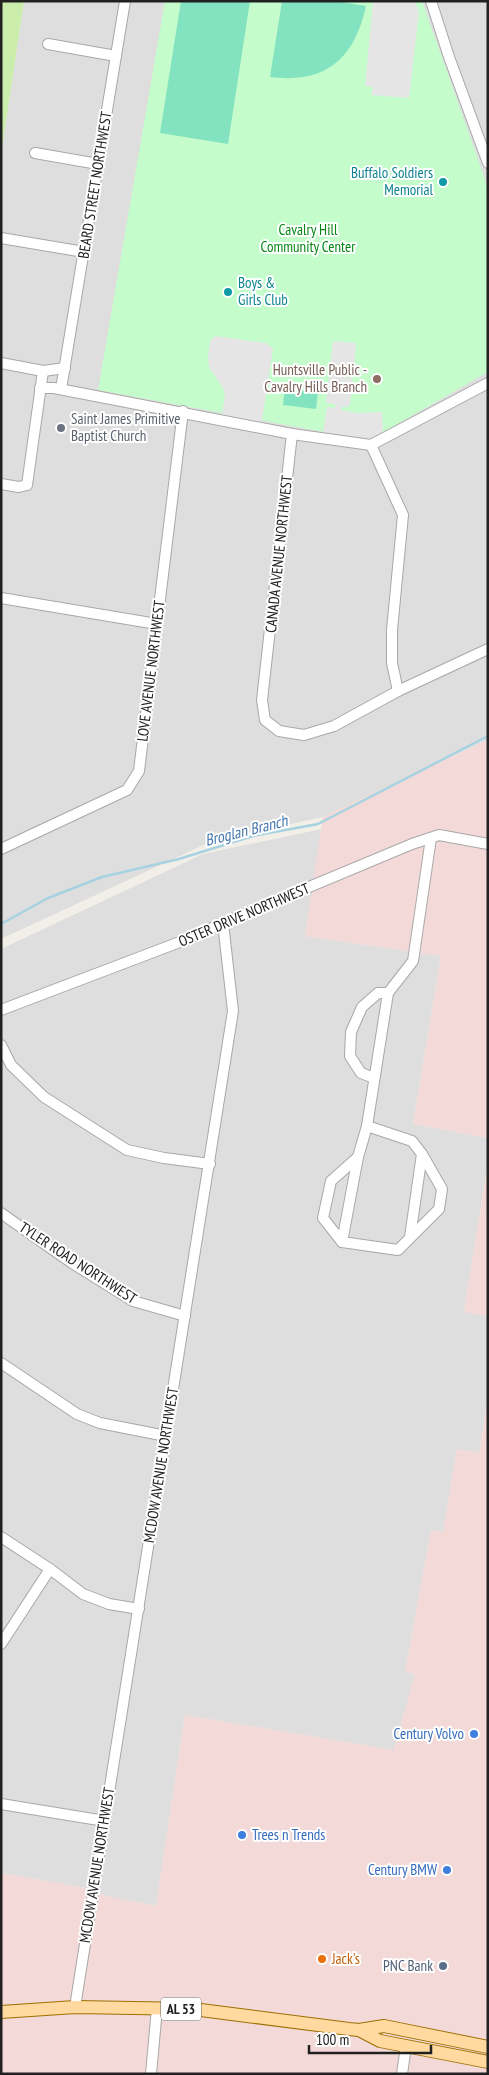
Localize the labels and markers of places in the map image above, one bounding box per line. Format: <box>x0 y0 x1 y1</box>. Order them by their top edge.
place label: Buffalo Soldiers Memorial <box>351 163 434 199</box>
marker: Buffalo Soldiers Memorial <box>437 176 449 188</box>
place label: Boys & Girls Club <box>238 273 288 309</box>
marker: Boys & Girls Club <box>222 286 234 298</box>
place label: Huntsville Public - Cavalry Hills Branch <box>264 360 367 396</box>
marker: Huntsville Public - Cavalry Hills Branch <box>371 373 383 385</box>
place label: Saint James Primitive Baptist Church <box>71 409 181 445</box>
marker: Saint James Primitive Baptist Church <box>55 422 67 434</box>
place label: Century Volvo <box>394 1724 464 1743</box>
marker: Century Volvo <box>468 1728 480 1740</box>
place label: Trees n Trends <box>252 1825 325 1844</box>
marker: Trees n Trends <box>236 1829 248 1841</box>
place label: Century BMW <box>368 1860 437 1879</box>
marker: Century BMW <box>441 1864 453 1876</box>
place label: Jack's <box>331 1949 360 1968</box>
marker: Jack's <box>316 1953 328 1965</box>
place label: PNC Bank <box>383 1956 433 1975</box>
marker: PNC Bank <box>437 1960 449 1972</box>

